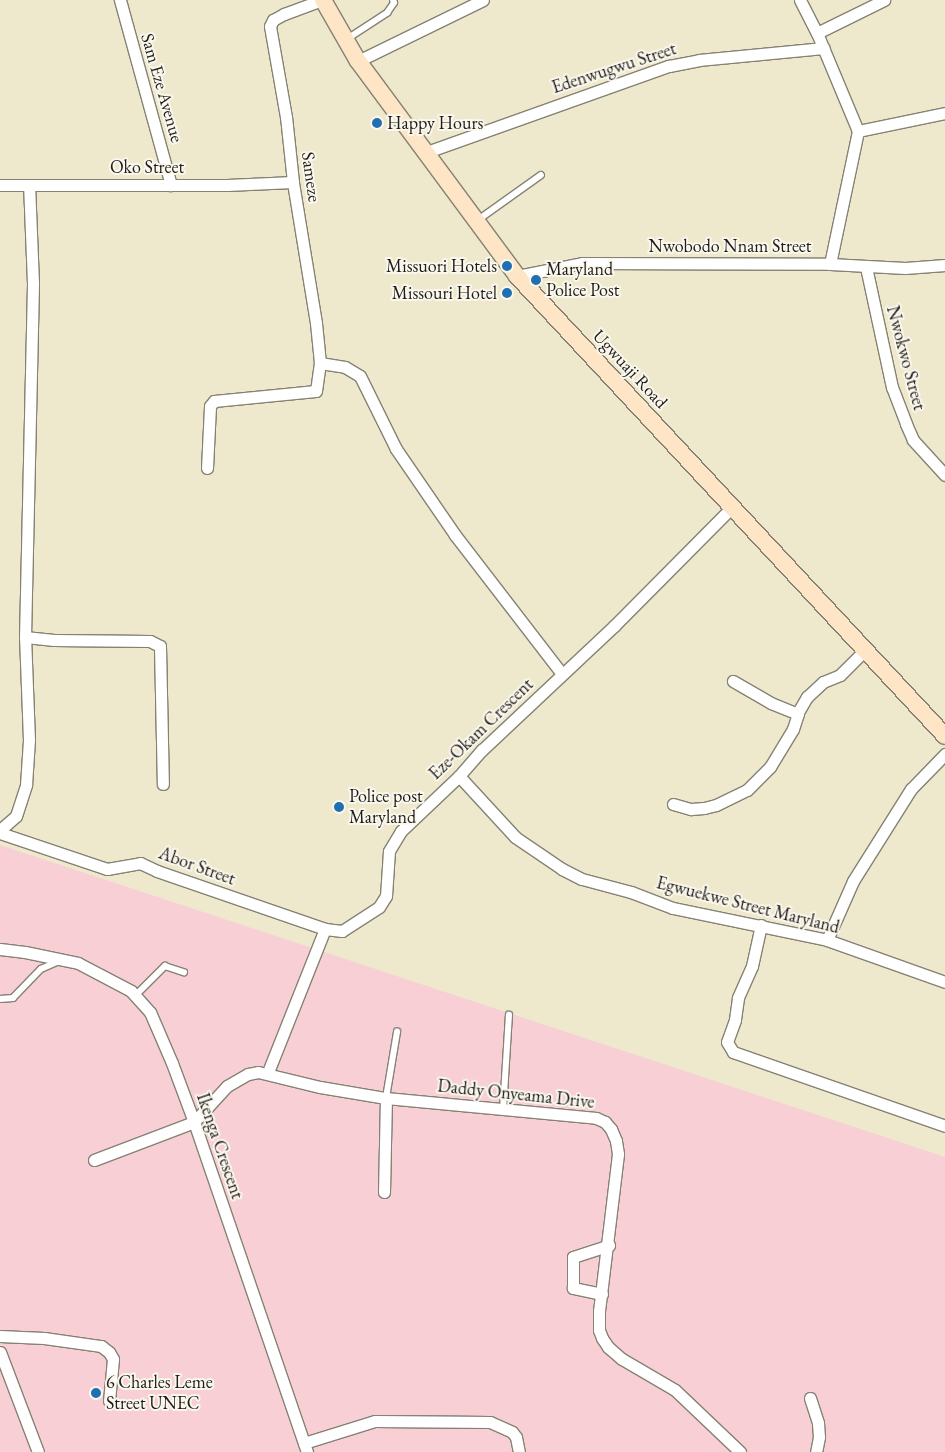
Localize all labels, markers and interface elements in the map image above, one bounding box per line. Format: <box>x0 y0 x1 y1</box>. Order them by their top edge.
street label: Sam Eze Avenue <box>136 31 188 145</box>
street label: Edenwugwu Street <box>549 38 679 98</box>
place label: Happy Hours <box>387 112 483 134</box>
marker: Happy Hours <box>371 117 383 129</box>
street label: Sameze <box>297 151 325 203</box>
street label: Oko Street <box>110 156 184 178</box>
street label: Nwobodo Nnam Street <box>649 235 811 257</box>
place label: Missuori Hotels <box>386 255 497 277</box>
place label: Maryland Police Post <box>546 259 619 302</box>
marker: Missuori Hotels <box>501 260 513 272</box>
marker: Maryland Police Post <box>530 274 542 286</box>
place label: Missouri Hotel <box>392 282 497 304</box>
marker: Missouri Hotel <box>501 287 513 299</box>
street label: Nwokwo Street <box>882 303 930 413</box>
street label: Ugwuaji Road <box>588 325 672 413</box>
street label: Eze-Okam Crescent <box>424 674 538 784</box>
place label: Police post Maryland <box>349 786 423 829</box>
marker: Police post Maryland <box>333 801 345 813</box>
street label: Abor Street <box>156 842 238 890</box>
street label: Egwuekwe Street Maryland <box>654 872 842 938</box>
street label: Daddy Onyeama Drive <box>436 1075 596 1113</box>
street label: Ikenga Crescent <box>192 1090 248 1202</box>
place label: 6 Charles Leme Street UNEC <box>106 1372 213 1415</box>
marker: 6 Charles Leme Street UNEC <box>90 1387 102 1399</box>

